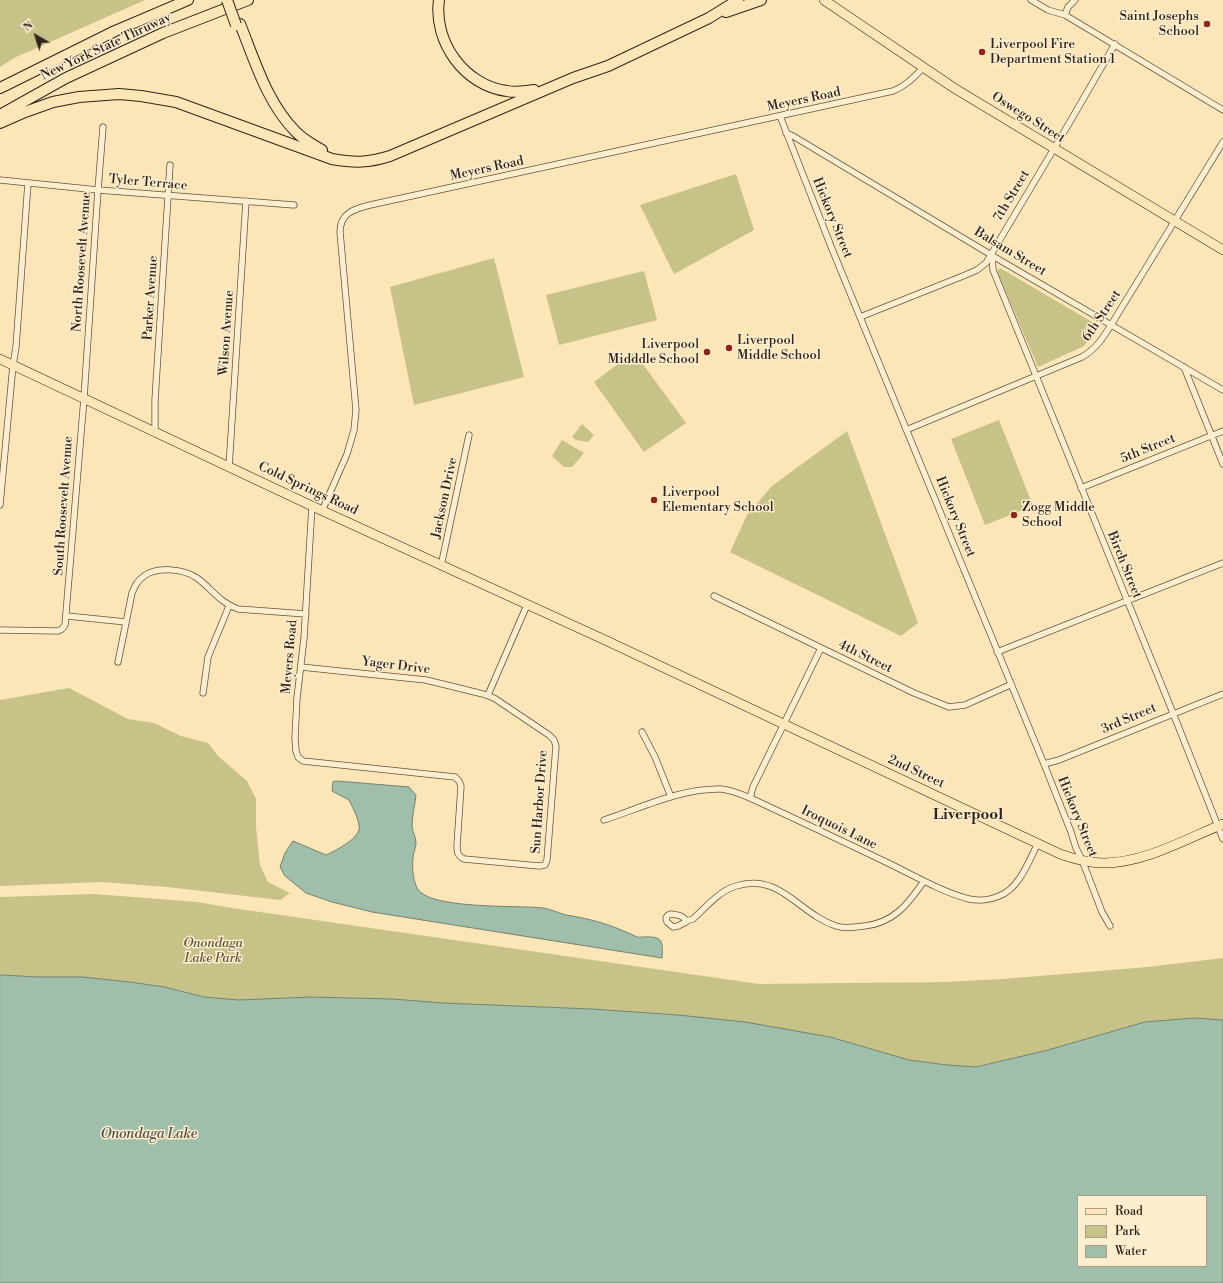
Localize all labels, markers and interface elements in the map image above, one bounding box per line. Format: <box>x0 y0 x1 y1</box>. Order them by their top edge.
place label: Saint Josephs School <box>1120 9 1199 40</box>
street label: New York State Thruway <box>38 10 174 84</box>
north arrow <box>16 16 56 56</box>
text: N <box>21 19 36 35</box>
marker: Saint Josephs School <box>1202 19 1212 29</box>
place label: Liverpool Fire Department Station 1 <box>990 37 1115 68</box>
marker: Liverpool Fire Department Station 1 <box>977 47 987 57</box>
street label: Meyers Road <box>766 85 842 115</box>
street label: Oswego Street <box>988 89 1068 147</box>
street label: Meyers Road <box>449 154 525 184</box>
street label: 7th Street <box>991 168 1033 224</box>
street label: Tyler Terrace <box>108 172 188 194</box>
street label: Hickory Street <box>809 175 855 261</box>
street label: North Roosevelt Avenue <box>69 191 95 333</box>
street label: Balsam Street <box>971 224 1049 280</box>
street label: Parker Avenue <box>140 255 162 341</box>
street label: 6th Street <box>1079 287 1125 345</box>
street label: Wilson Avenue <box>216 290 238 376</box>
place label: Liverpool Middle School <box>737 333 821 364</box>
place label: Liverpool Midddle School <box>608 337 699 368</box>
marker: Liverpool Middle School <box>724 343 734 353</box>
marker: Liverpool Midddle School <box>702 347 712 357</box>
street label: 5th Street <box>1118 431 1178 467</box>
street label: South Roosevelt Avenue <box>51 436 77 576</box>
street label: Jackson Drive <box>429 456 461 540</box>
street label: Cold Springs Road <box>256 459 360 519</box>
street label: Hickory Street <box>932 474 978 560</box>
place label: Liverpool Elementary School <box>662 485 774 516</box>
marker: Liverpool Elementary School <box>649 495 659 505</box>
place label: Zogg Middle School <box>1022 500 1095 531</box>
marker: Zogg Middle School <box>1009 510 1019 520</box>
street label: Birch Street <box>1103 529 1145 601</box>
street label: Meyers Road <box>279 619 301 695</box>
street label: 4th Street <box>835 637 895 677</box>
street label: Yager Drive <box>361 654 431 678</box>
street label: 3rd Street <box>1099 700 1159 738</box>
street label: Sun Harbor Drive <box>529 750 551 854</box>
street label: 2nd Street <box>885 752 947 792</box>
street label: Hickory Street <box>1054 774 1100 860</box>
street label: Iroquois Lane <box>798 803 880 853</box>
district label: Liverpool <box>933 806 1003 824</box>
park label: Onondaga Lake Park <box>183 936 243 967</box>
water label: Onondaga Lake <box>101 1127 197 1143</box>
legend <box>1077 1195 1207 1267</box>
text: Road <box>1115 1204 1143 1219</box>
text: Park <box>1115 1224 1140 1239</box>
text: Water <box>1115 1244 1147 1259</box>

